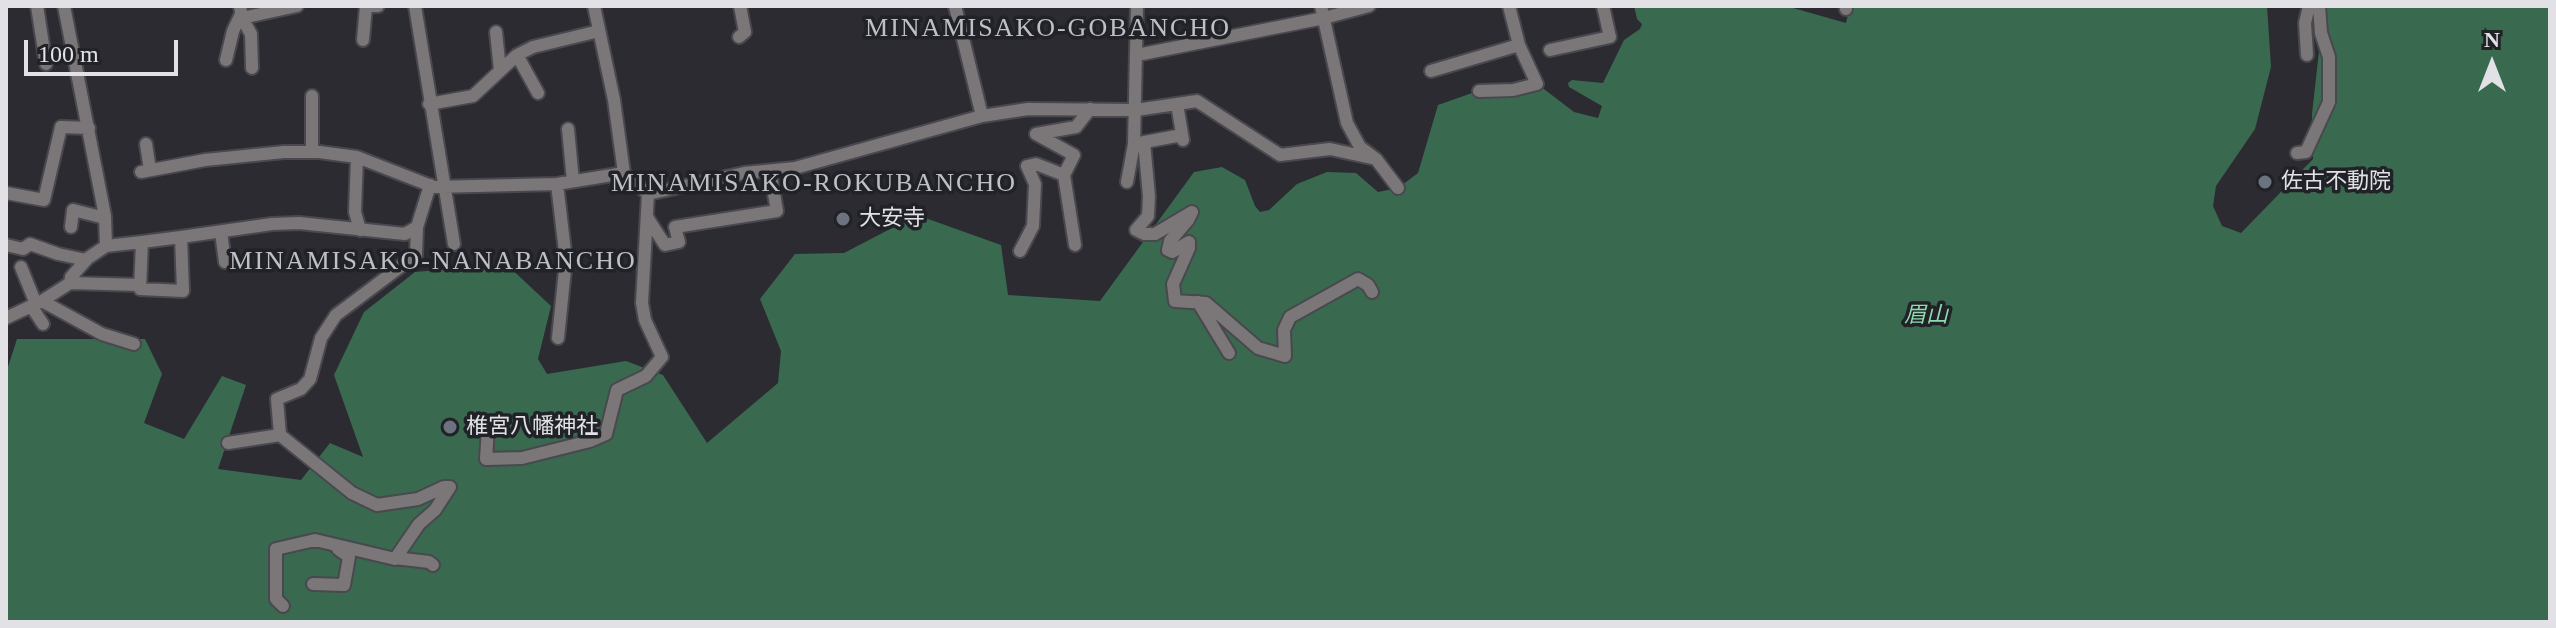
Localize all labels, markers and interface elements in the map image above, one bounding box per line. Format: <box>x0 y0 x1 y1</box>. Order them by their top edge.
district label: MINAMISAKO-GOBANCHO <box>865 13 1231 45</box>
scale bar <box>28 24 182 74</box>
north arrow <box>2452 24 2532 104</box>
text: N <box>2484 27 2500 52</box>
text: 100 m <box>38 41 99 67</box>
district label: MINAMISAKO-ROKUBANCHO <box>611 168 1017 200</box>
place label: 佐古不動院 <box>2281 169 2391 195</box>
marker: 佐古不動院 <box>2256 173 2274 191</box>
place label: 大安寺 <box>859 206 925 232</box>
marker: 大安寺 <box>834 210 852 228</box>
district label: MINAMISAKO-NANABANCHO <box>229 246 637 278</box>
park label: 眉山 <box>1904 303 1948 329</box>
place label: 椎宮八幡神社 <box>466 414 598 440</box>
marker: 椎宮八幡神社 <box>441 418 459 436</box>

